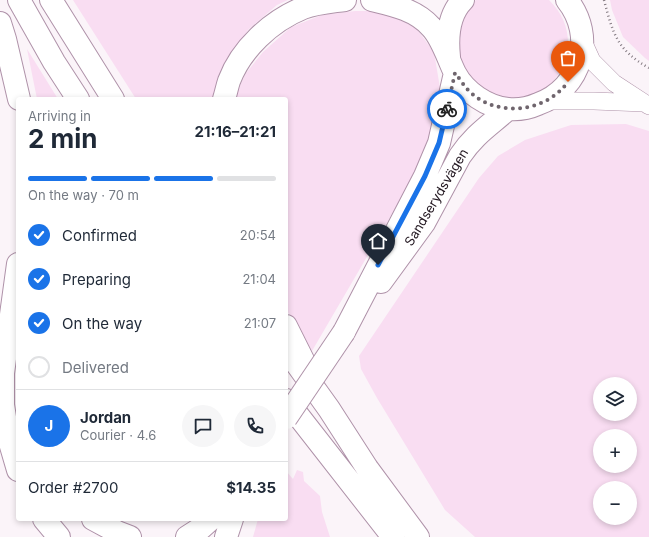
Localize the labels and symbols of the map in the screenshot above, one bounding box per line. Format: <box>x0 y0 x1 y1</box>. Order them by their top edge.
pin <box>551 41 585 82</box>
courier <box>427 89 467 129</box>
street label: Sandserydsvägen <box>401 146 471 248</box>
pin <box>361 224 395 265</box>

